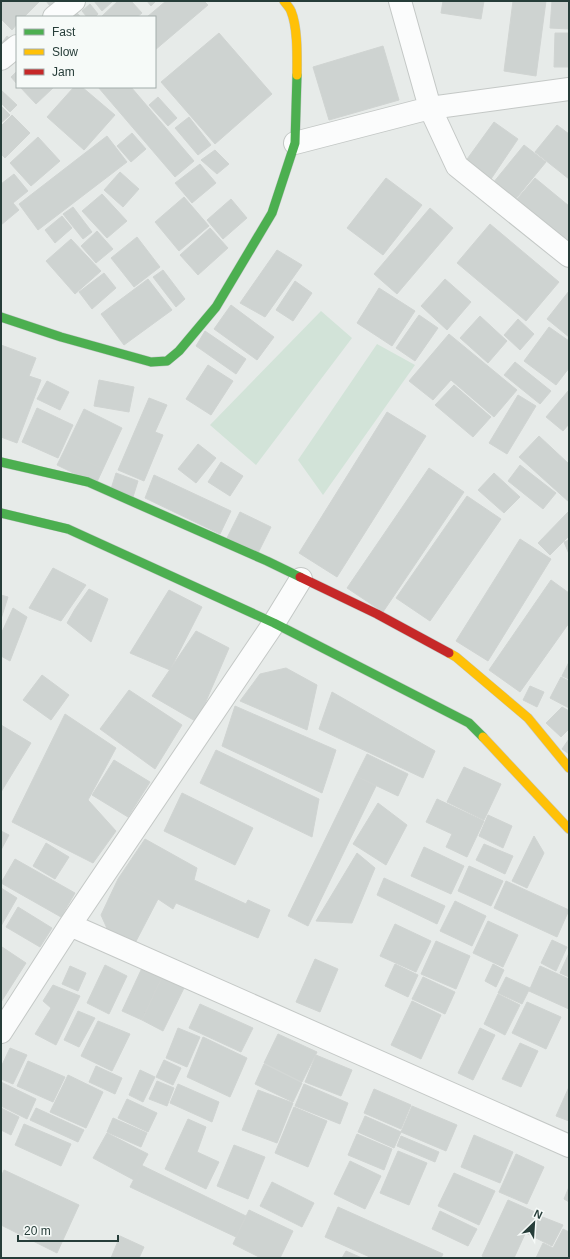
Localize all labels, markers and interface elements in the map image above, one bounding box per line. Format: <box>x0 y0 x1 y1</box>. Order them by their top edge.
legend <box>16 16 156 88</box>
text: Fast <box>52 25 76 39</box>
text: Slow <box>52 45 78 59</box>
text: Jam <box>52 65 75 79</box>
north arrow <box>514 1203 554 1243</box>
text: N <box>532 1207 544 1221</box>
scale bar <box>18 1217 118 1243</box>
text: 20 m <box>24 1224 51 1238</box>

